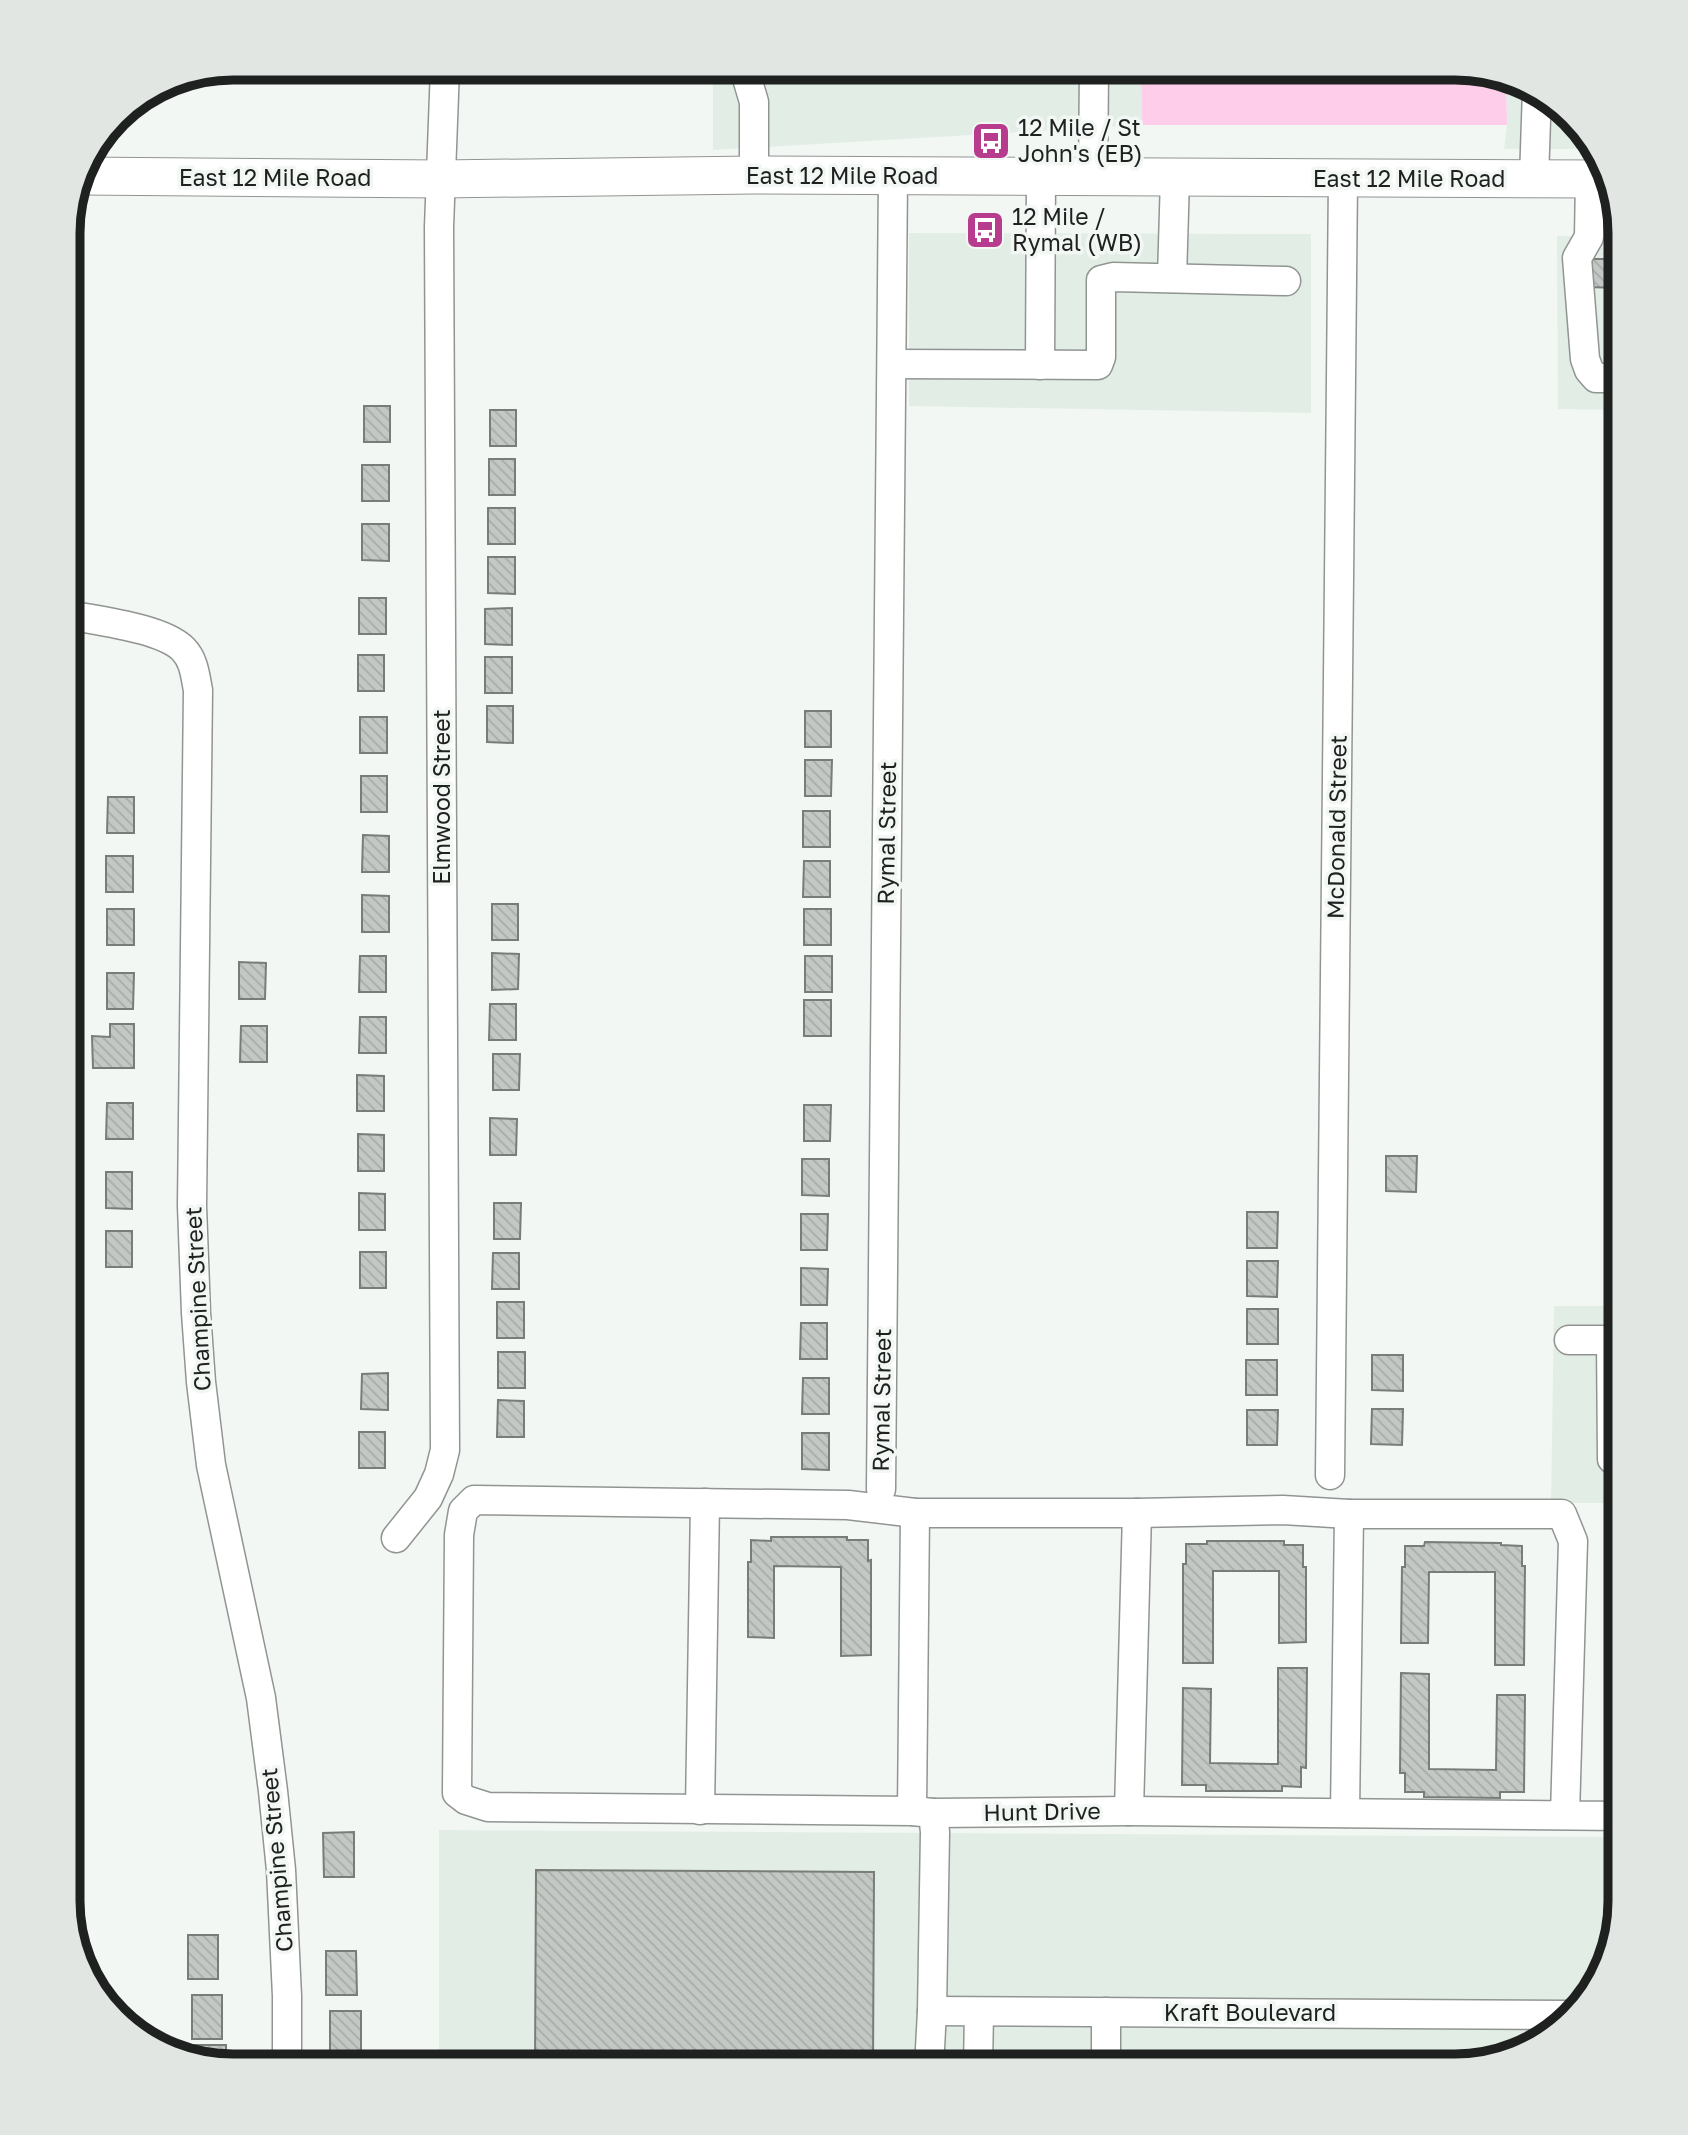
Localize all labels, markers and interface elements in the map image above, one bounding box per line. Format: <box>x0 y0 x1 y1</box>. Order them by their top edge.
place label: 12 Mile / St John's (EB) <box>1018 113 1143 167</box>
bus stop icon: 12 Mile / St John's (EB) <box>970 120 1012 162</box>
street label: East 12 Mile Road <box>746 161 938 189</box>
street label: East 12 Mile Road <box>179 163 371 191</box>
street label: East 12 Mile Road <box>1313 164 1505 192</box>
place label: 12 Mile / Rymal (WB) <box>1012 202 1142 256</box>
bus stop icon: 12 Mile / Rymal (WB) <box>964 209 1006 251</box>
street label: Elmwood Street <box>427 709 455 885</box>
street label: McDonald Street <box>1320 735 1352 919</box>
street label: Rymal Street <box>871 761 901 905</box>
street label: Champine Street <box>178 1206 216 1392</box>
street label: Rymal Street <box>866 1328 896 1472</box>
street label: Champine Street <box>254 1767 298 1953</box>
street label: Hunt Drive <box>983 1796 1101 1826</box>
street label: Kraft Boulevard <box>1164 1998 1336 2026</box>

